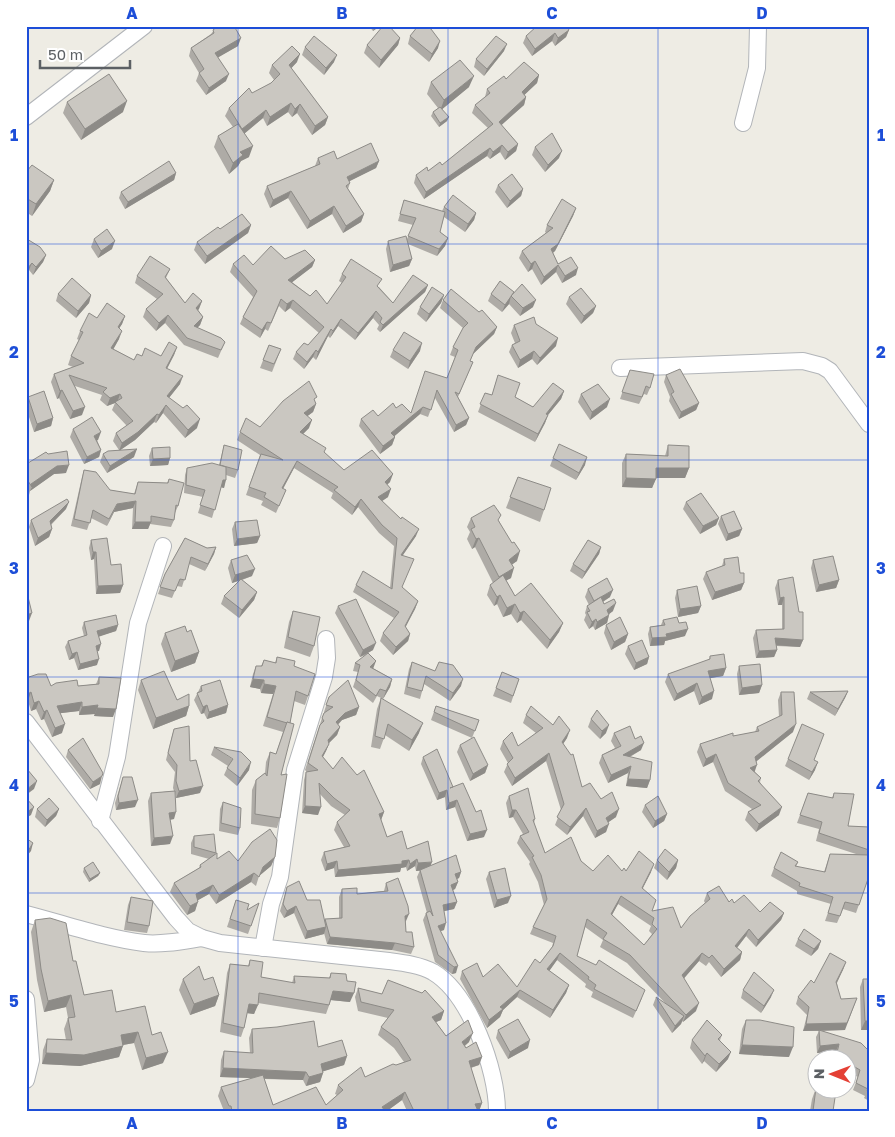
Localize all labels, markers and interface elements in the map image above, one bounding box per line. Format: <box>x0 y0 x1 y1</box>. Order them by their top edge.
text: A <box>126 3 138 23</box>
text: B <box>336 3 348 23</box>
text: C <box>546 3 558 23</box>
text: D <box>756 3 768 23</box>
scale bar <box>40 38 130 70</box>
text: 50 m <box>48 45 83 63</box>
text: 1 <box>10 125 18 145</box>
text: 1 <box>877 125 885 145</box>
text: 2 <box>9 342 19 362</box>
text: 2 <box>876 342 886 362</box>
text: 3 <box>9 558 19 578</box>
text: 3 <box>876 558 886 578</box>
text: 4 <box>9 775 19 795</box>
text: 4 <box>876 775 886 795</box>
text: 5 <box>9 991 19 1011</box>
text: 5 <box>876 991 886 1011</box>
north arrow <box>808 1050 858 1100</box>
text: N <box>810 1068 827 1079</box>
text: A <box>126 1113 138 1133</box>
text: B <box>336 1113 348 1133</box>
text: C <box>546 1113 558 1133</box>
text: D <box>756 1113 768 1133</box>

